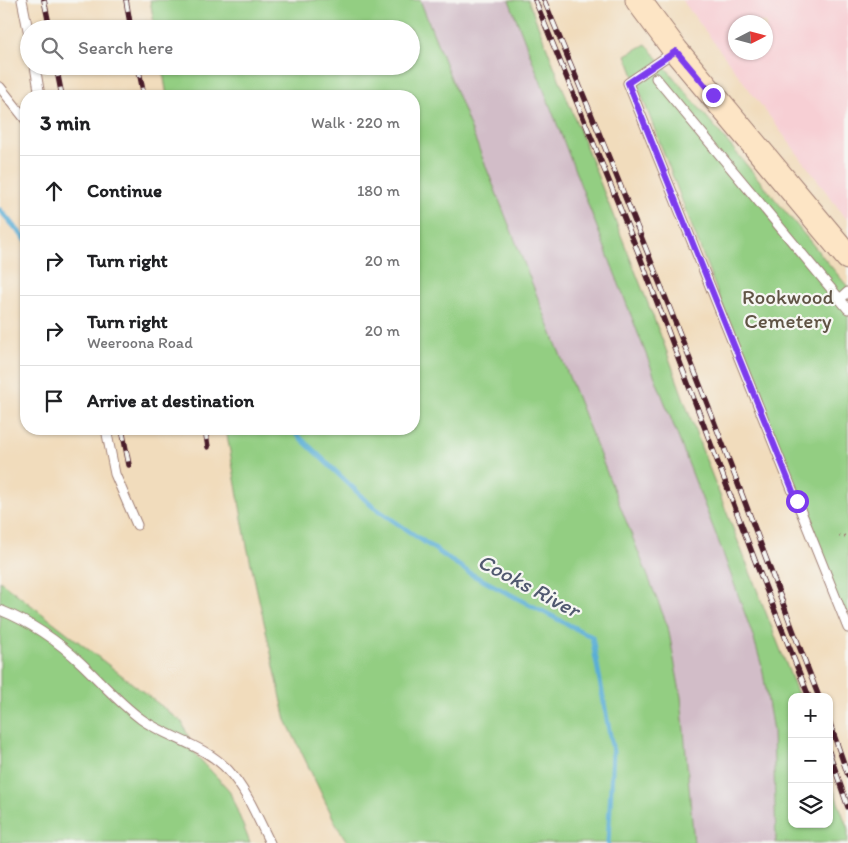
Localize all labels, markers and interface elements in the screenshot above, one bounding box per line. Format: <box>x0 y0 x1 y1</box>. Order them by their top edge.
north arrow <box>728 15 773 60</box>
search box <box>20 20 420 75</box>
icon: search <box>38 34 66 62</box>
text: Search here <box>78 36 173 59</box>
route end <box>702 84 725 107</box>
text: 3 min <box>40 110 90 135</box>
text: Walk · 220 m <box>311 113 400 132</box>
icon: ahead <box>40 177 68 205</box>
text: Continue <box>87 179 162 202</box>
text: 180 m <box>357 181 400 200</box>
icon: right <box>40 247 68 275</box>
text: Turn right <box>87 249 168 272</box>
text: 20 m <box>365 251 400 270</box>
park label: Rookwood Cemetery <box>742 284 835 333</box>
text: Turn right <box>87 310 168 333</box>
icon: right <box>40 317 68 345</box>
text: 20 m <box>365 321 400 340</box>
text: Weeroona Road <box>87 333 193 352</box>
icon: arrive <box>40 387 68 415</box>
text: Arrive at destination <box>87 389 254 412</box>
route start <box>786 490 809 513</box>
water label: Cooks River <box>473 547 586 625</box>
map controls <box>788 693 833 828</box>
button: + <box>788 693 833 738</box>
button: − <box>788 738 833 783</box>
button: layers <box>788 783 833 828</box>

